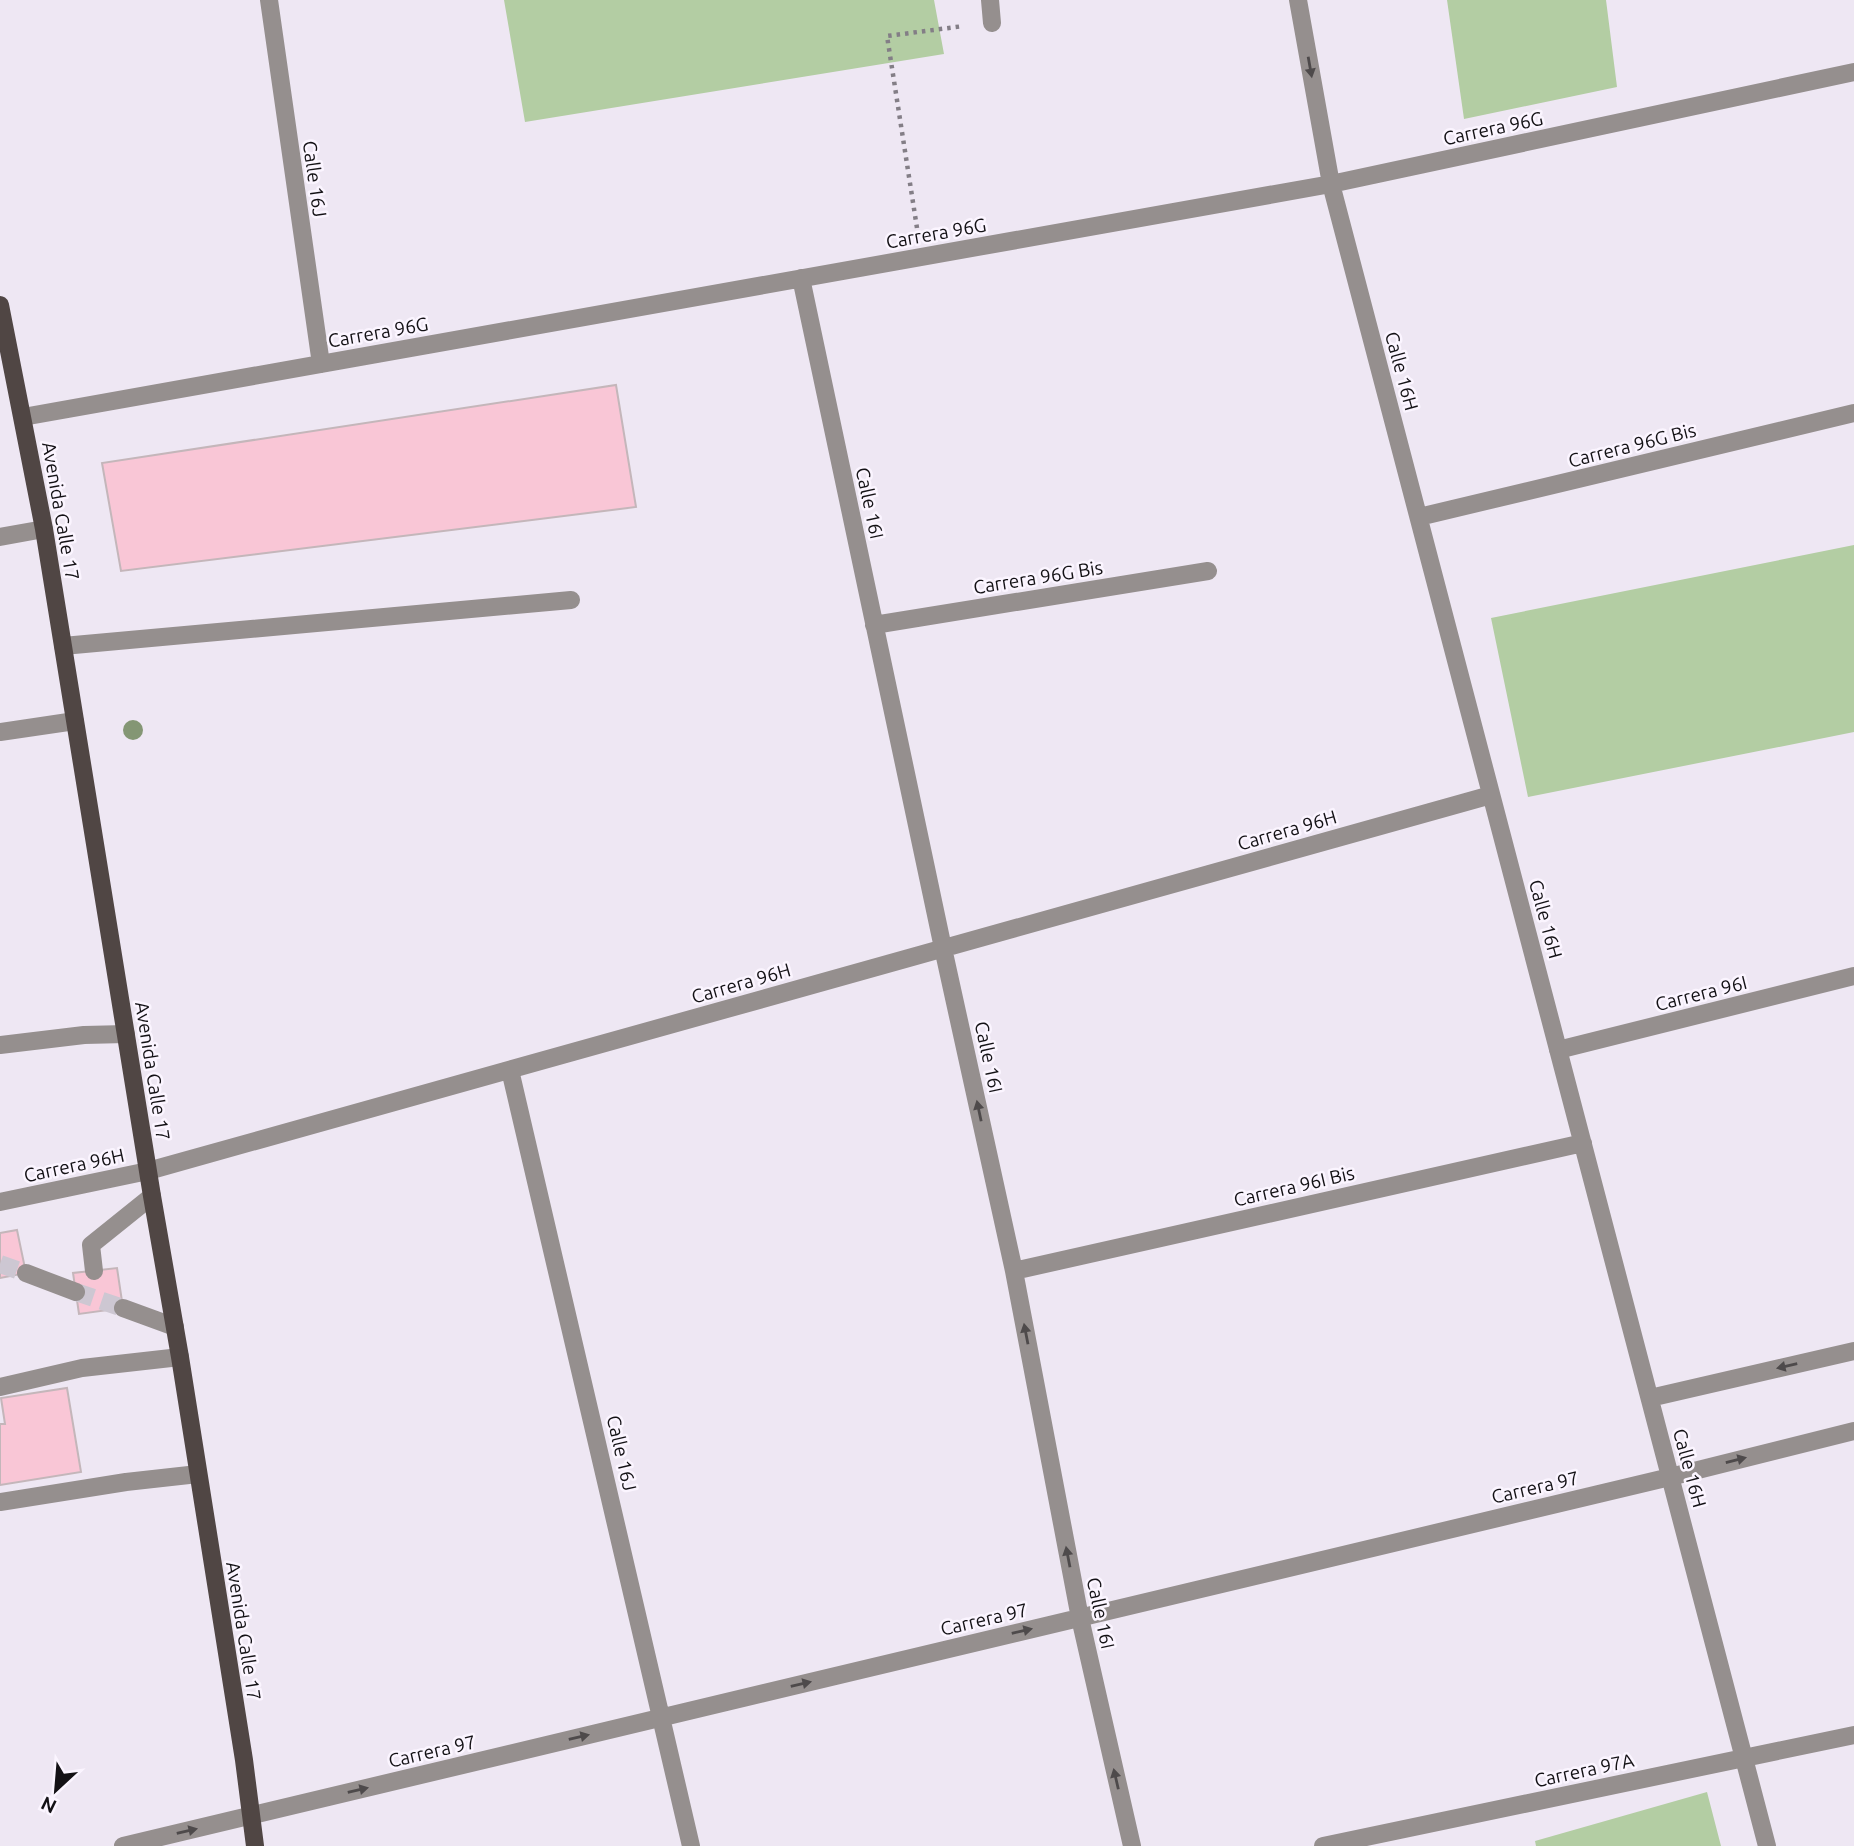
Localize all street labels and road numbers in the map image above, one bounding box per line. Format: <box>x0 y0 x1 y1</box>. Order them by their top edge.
street label: Carrera 96G <box>1441 107 1545 149</box>
street label: Calle 16J <box>299 139 331 219</box>
street label: Carrera 96G <box>884 213 988 253</box>
street label: Carrera 96G <box>326 312 430 352</box>
street label: Calle 16H <box>1381 329 1423 413</box>
street label: Carrera 96G Bis <box>1566 418 1698 472</box>
street label: Avenida Calle 17 <box>38 440 84 582</box>
street label: Calle 16I <box>852 465 888 541</box>
street label: Carrera 96G Bis <box>972 556 1104 598</box>
street label: Carrera 96H <box>1235 805 1339 855</box>
street label: Calle 16H <box>1525 877 1567 961</box>
street label: Carrera 96H <box>689 958 793 1008</box>
street label: Carrera 96I <box>1653 971 1749 1015</box>
street label: Avenida Calle 17 <box>131 1000 175 1142</box>
street label: Calle 16I <box>971 1019 1007 1095</box>
street label: Carrera 96H <box>22 1144 126 1186</box>
street label: Carrera 96I Bis <box>1232 1161 1356 1211</box>
street label: Calle 16J <box>603 1413 641 1493</box>
street label: Calle 16H <box>1669 1426 1711 1510</box>
street label: Carrera 97 <box>1489 1466 1581 1508</box>
street label: Avenida Calle 17 <box>222 1560 266 1702</box>
street label: Calle 16I <box>1083 1575 1119 1651</box>
street label: Carrera 97 <box>938 1598 1030 1640</box>
street label: Carrera 97 <box>386 1730 478 1772</box>
street label: Carrera 97A <box>1532 1749 1637 1791</box>

